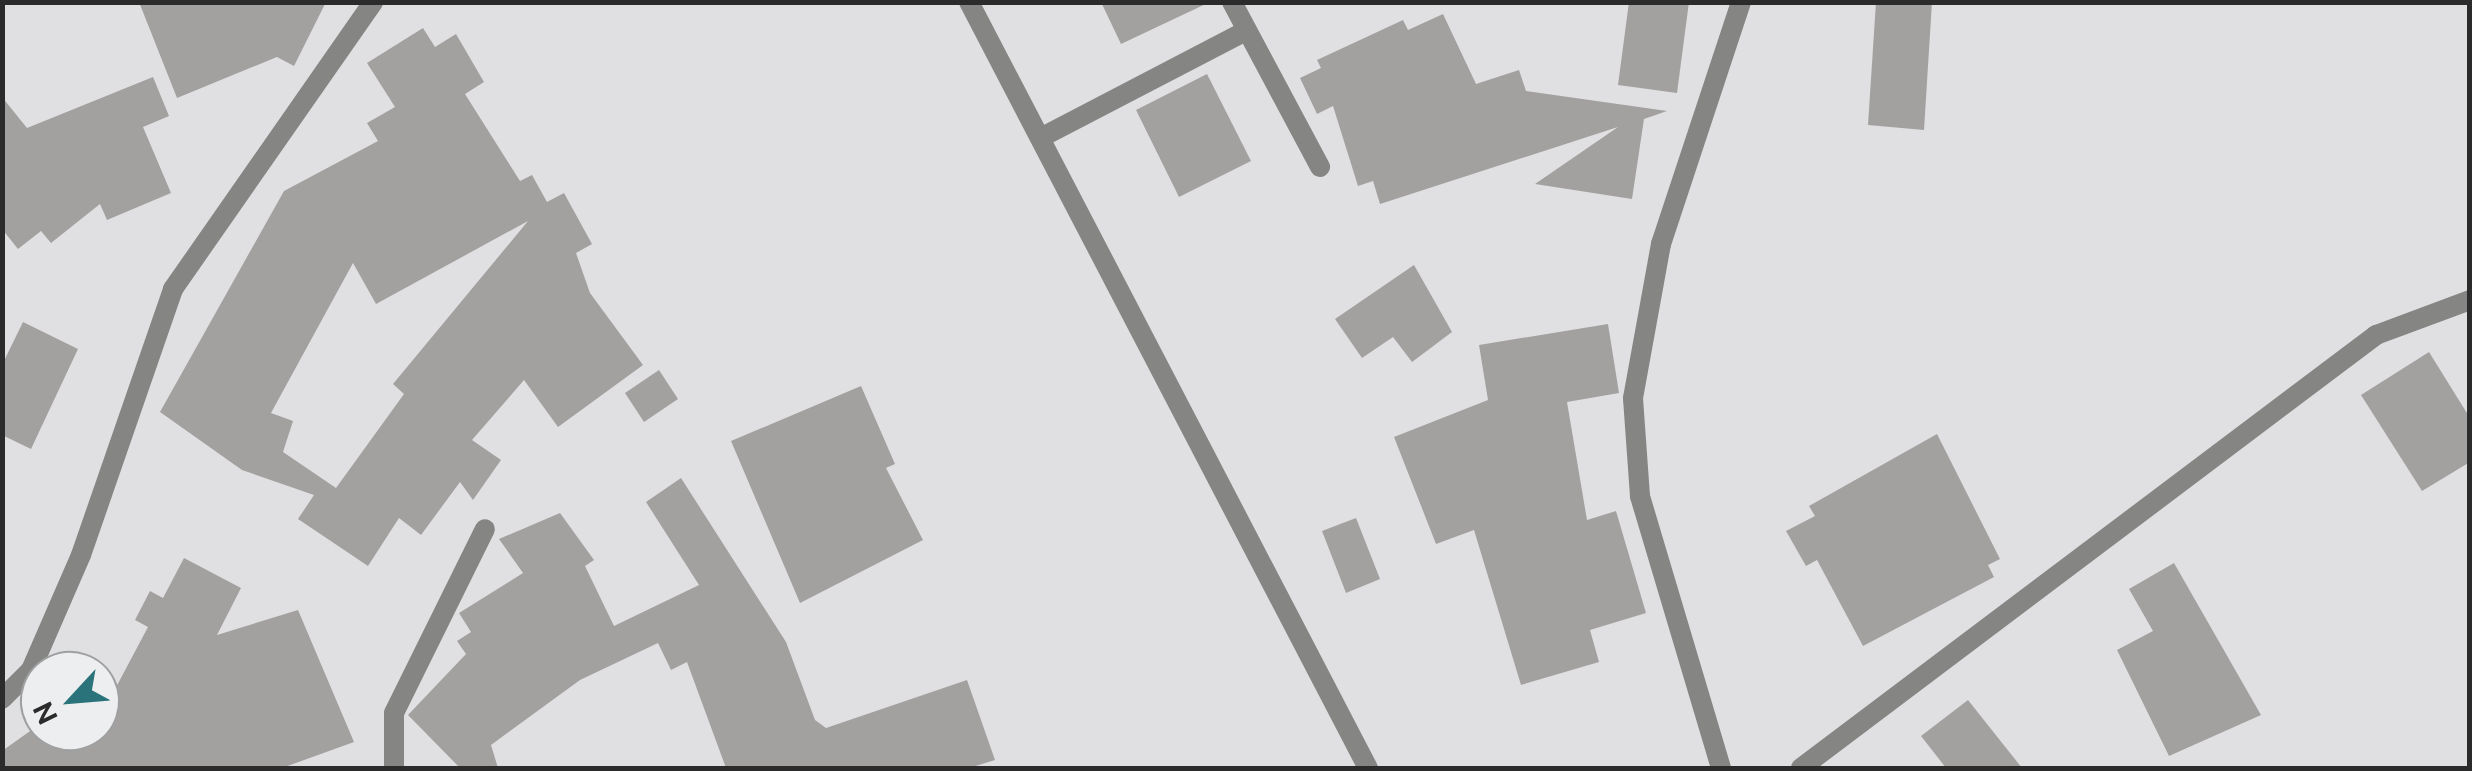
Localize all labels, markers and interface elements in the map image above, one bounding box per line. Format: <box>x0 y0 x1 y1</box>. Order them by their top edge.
north arrow <box>20 651 120 751</box>
text: N <box>26 697 63 730</box>

